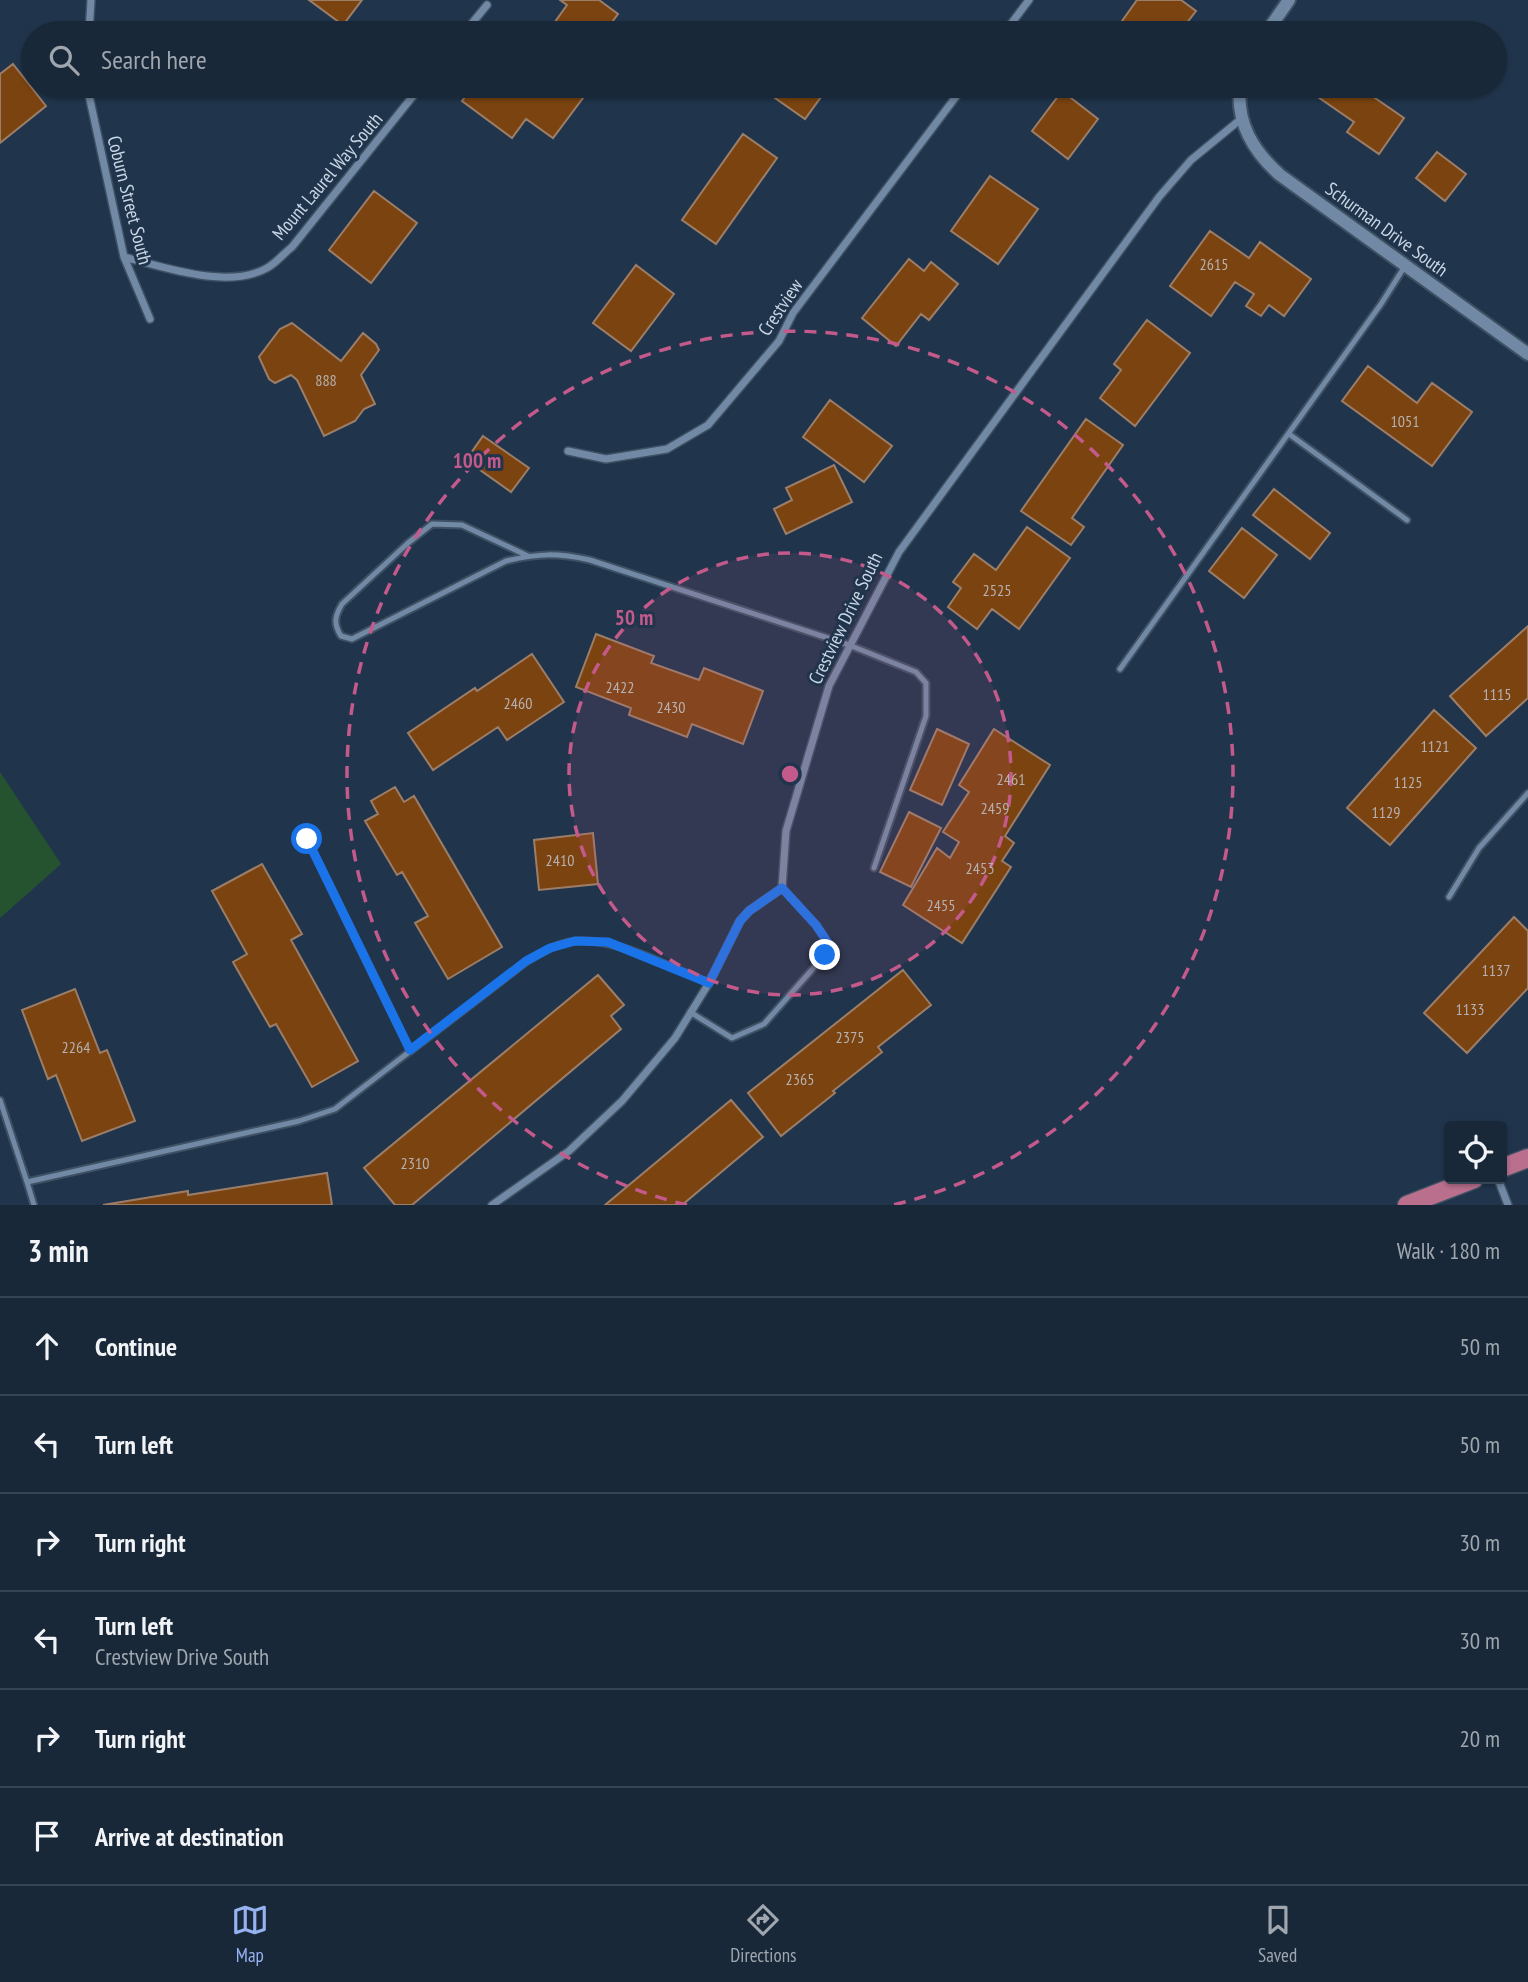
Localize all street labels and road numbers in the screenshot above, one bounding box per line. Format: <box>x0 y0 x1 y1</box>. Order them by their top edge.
street label: Mount Laurel Way South <box>267 107 387 245</box>
street label: Coburn Street South <box>102 133 158 267</box>
street label: Schurman Drive South <box>1321 176 1453 282</box>
street label: Crestview <box>752 273 808 340</box>
street label: Crestview Drive South <box>803 548 887 688</box>

